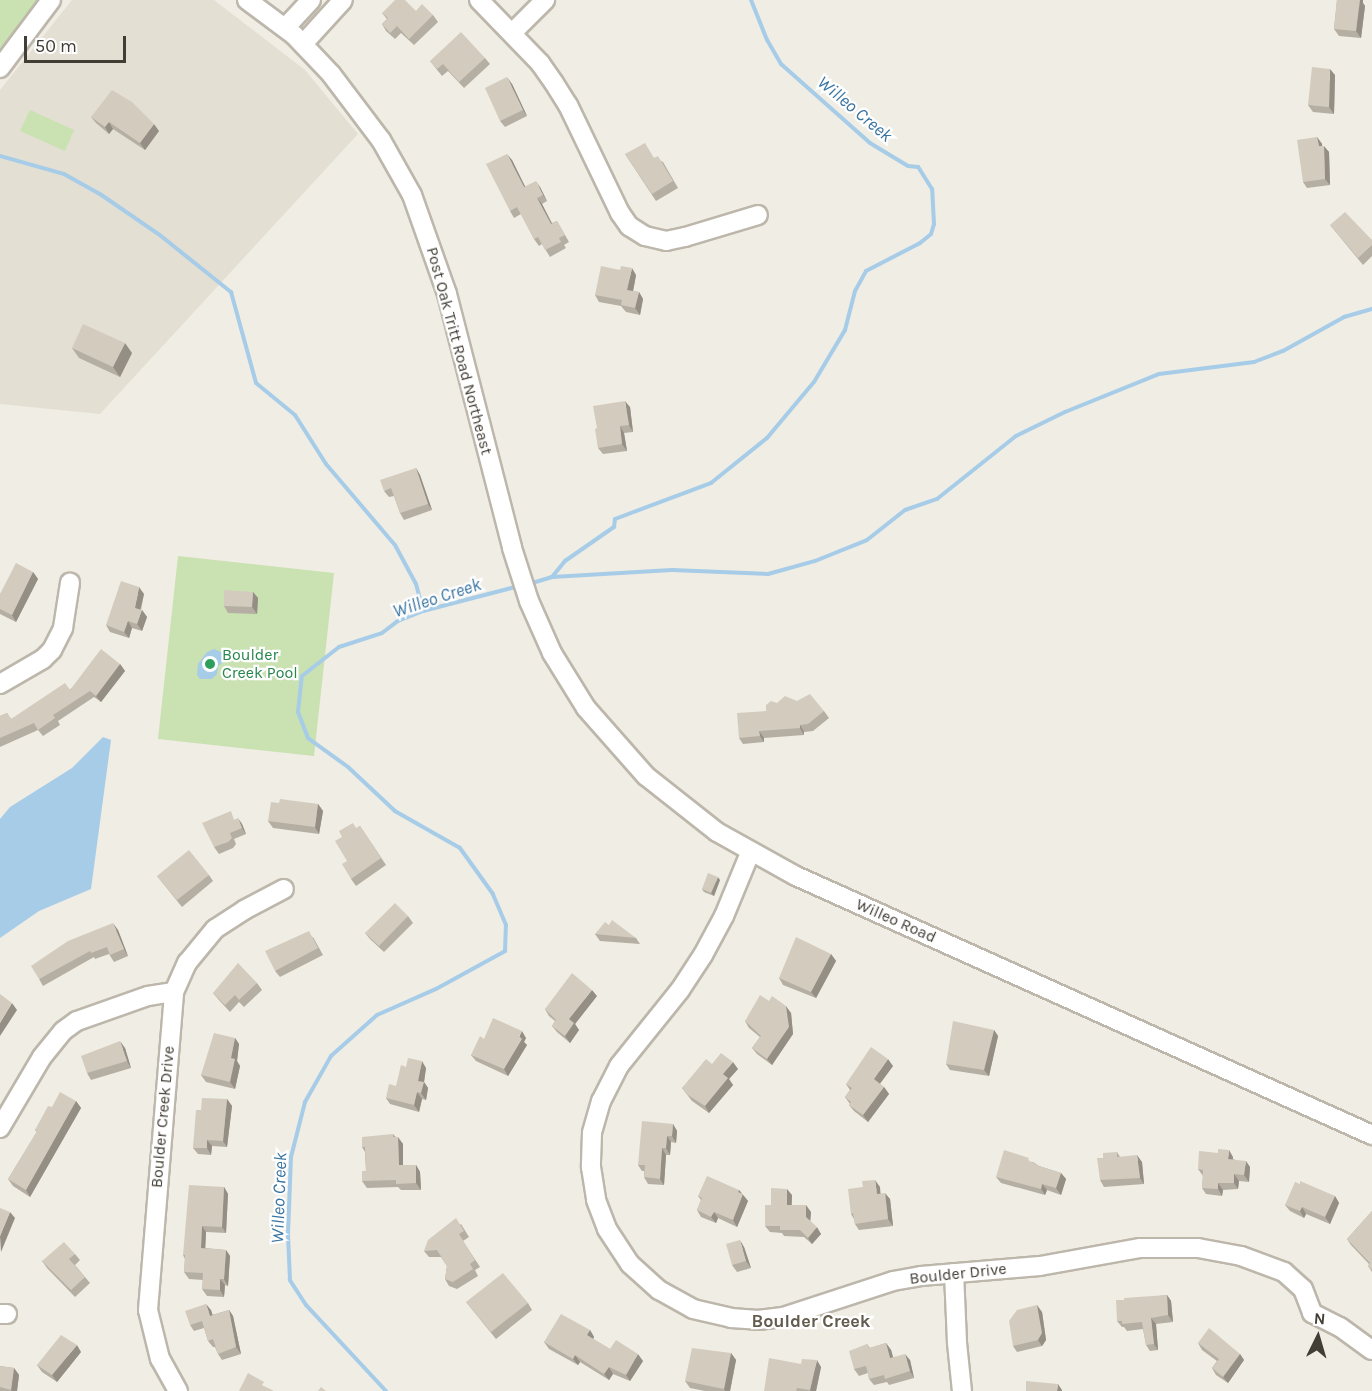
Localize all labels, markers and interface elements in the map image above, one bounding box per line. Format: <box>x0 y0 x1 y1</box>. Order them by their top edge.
scale bar <box>27 24 129 62</box>
text: 50 m <box>35 35 77 57</box>
water label: Willeo Creek <box>813 71 897 147</box>
street label: Post Oak Tritt Road Northeast <box>422 245 496 457</box>
water label: Willeo Creek <box>390 574 484 622</box>
place label: Boulder Creek Pool <box>222 645 298 683</box>
marker: Boulder Creek Pool <box>203 657 217 671</box>
street label: Willeo Road <box>853 895 939 947</box>
street label: Boulder Creek Drive <box>147 1045 179 1189</box>
water label: Willeo Creek <box>267 1152 291 1244</box>
street label: Boulder Drive <box>909 1259 1007 1289</box>
north arrow <box>1288 1307 1348 1367</box>
text: N <box>1313 1309 1326 1329</box>
district label: Boulder Creek <box>751 1310 871 1332</box>

